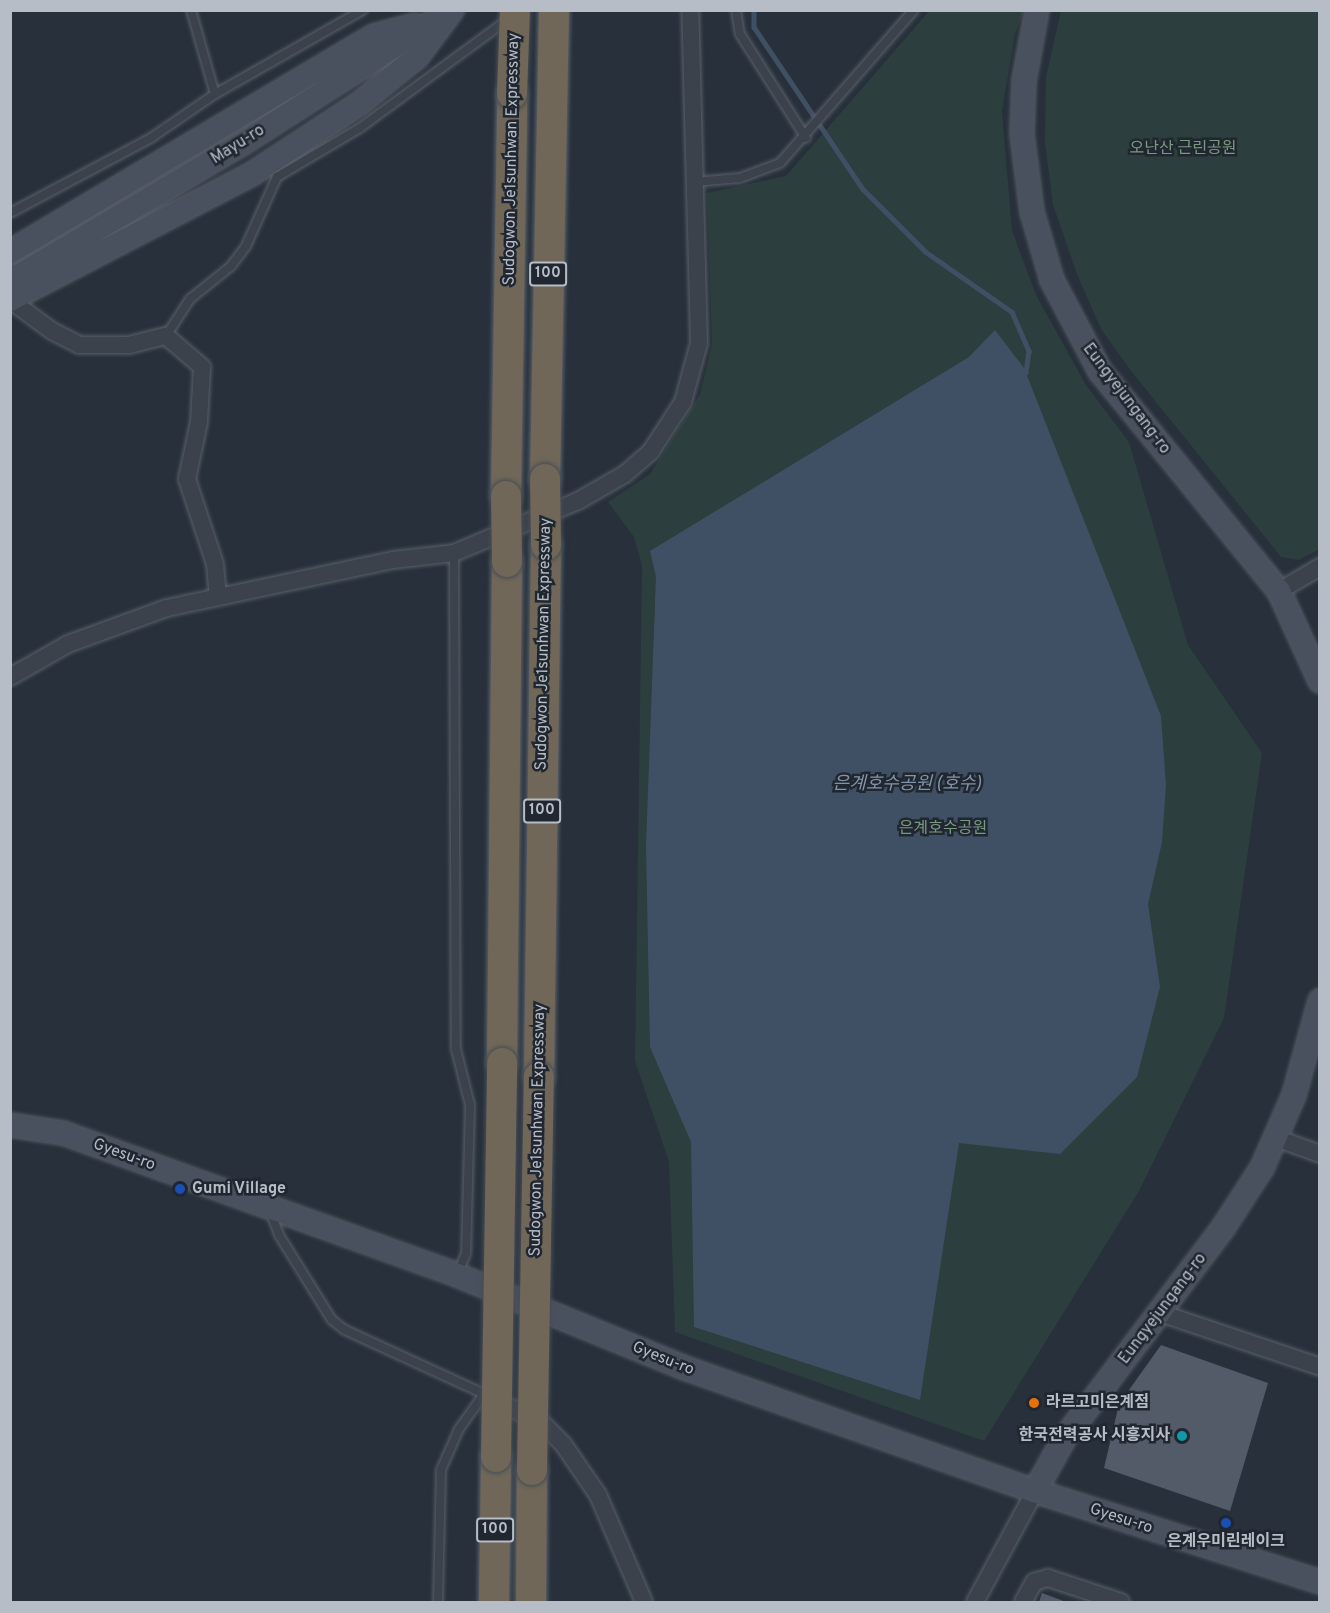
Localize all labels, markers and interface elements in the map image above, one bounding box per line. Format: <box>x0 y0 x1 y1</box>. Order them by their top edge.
street label: Sudogwon Je1sunhwan Expressway <box>500 32 524 286</box>
street label: Mayu-ro <box>208 121 268 169</box>
park label: 오난산 근린공원 <box>1130 139 1236 159</box>
road number: 100 <box>528 262 568 286</box>
street label: Eungyejungang-ro <box>1078 340 1174 458</box>
street label: Sudogwon Je1sunhwan Expressway <box>532 517 556 771</box>
water label: 은계호수공원 (호수) <box>833 774 981 796</box>
road number: 100 <box>522 799 562 823</box>
park label: 은계호수공원 <box>899 819 987 839</box>
street label: Sudogwon Je1sunhwan Expressway <box>526 1003 550 1257</box>
street label: Gyesu-ro <box>90 1135 158 1175</box>
place label: Gumi Village <box>192 1179 287 1199</box>
marker: Gumi Village <box>173 1182 187 1196</box>
street label: Eungyejungang-ro <box>1115 1250 1211 1368</box>
street label: Gyesu-ro <box>629 1338 697 1380</box>
place label: 라르고미은계점 <box>1046 1393 1149 1413</box>
marker: 라르고미은계점 <box>1027 1396 1041 1410</box>
place label: 한국전력공사 시흥지사 <box>1019 1426 1170 1446</box>
marker: 한국전력공사 시흥지사 <box>1175 1429 1189 1443</box>
street label: Gyesu-ro <box>1087 1500 1155 1538</box>
marker: 은계우미린레이크 <box>1219 1516 1233 1530</box>
road number: 100 <box>476 1518 514 1542</box>
place label: 은계우미린레이크 <box>1167 1532 1285 1552</box>

